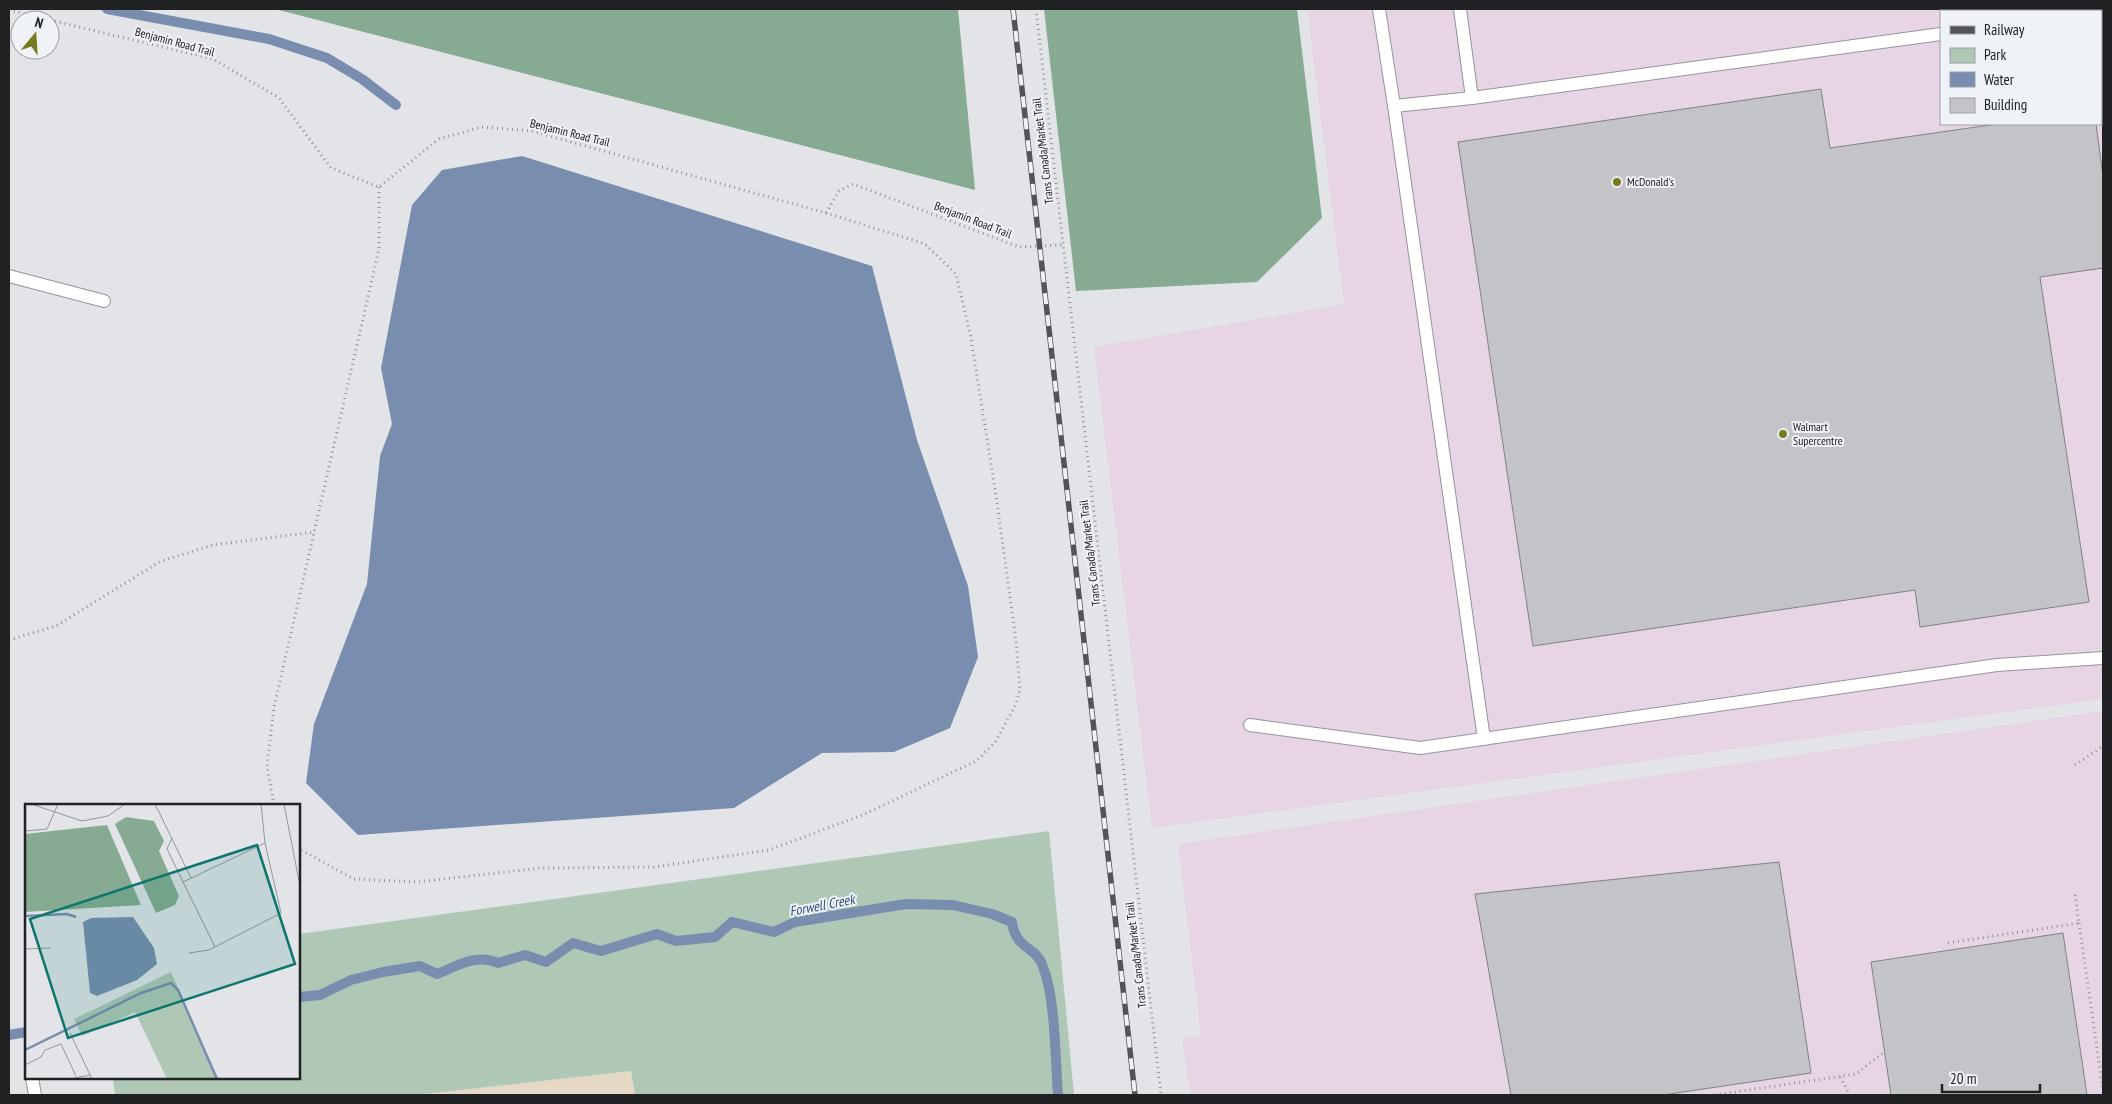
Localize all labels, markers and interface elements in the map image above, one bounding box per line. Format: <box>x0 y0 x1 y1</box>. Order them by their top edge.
north arrow <box>10 10 60 60</box>
legend <box>1940 10 2102 125</box>
text: N <box>33 13 45 32</box>
text: Railway <box>1984 20 2025 39</box>
street label: Benjamin Road Trail <box>134 24 217 59</box>
text: Park <box>1984 45 2006 64</box>
text: Water <box>1984 70 2015 89</box>
text: Building <box>1984 95 2027 114</box>
street label: Trans Canada/Market Trail <box>1029 97 1056 205</box>
street label: Benjamin Road Trail <box>529 115 612 150</box>
place label: McDonald's <box>1627 174 1674 189</box>
marker: McDonald's <box>1611 176 1623 188</box>
street label: Benjamin Road Trail <box>932 198 1014 241</box>
place label: Walmart Supercentre <box>1793 419 1843 448</box>
marker: Walmart Supercentre <box>1777 428 1789 440</box>
street label: Trans Canada/Market Trail <box>1076 499 1103 607</box>
inset map <box>25 804 300 1079</box>
water label: Forwell Creek <box>788 890 858 920</box>
street label: Trans Canada/Market Trail <box>1122 901 1149 1009</box>
scale bar <box>1942 1062 2040 1094</box>
text: 20 m <box>1950 1069 1976 1088</box>

